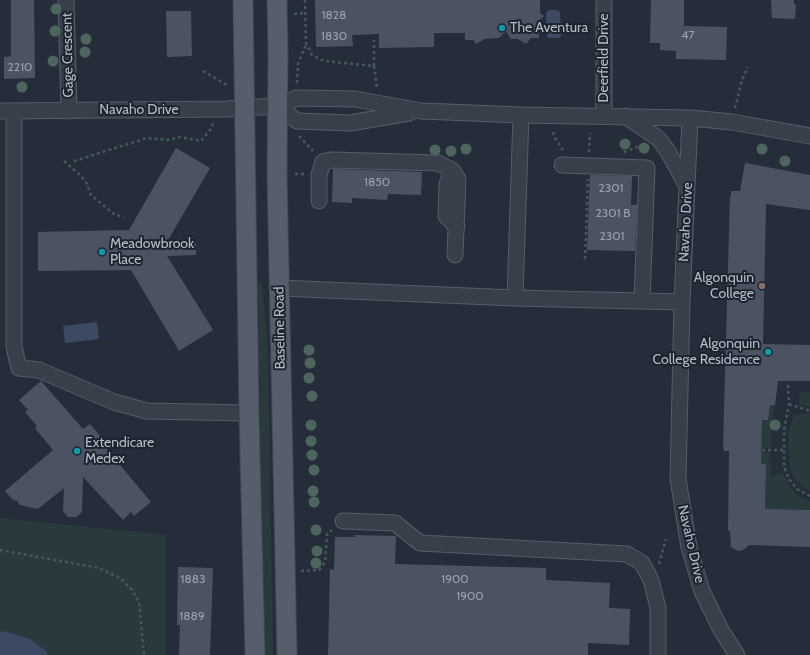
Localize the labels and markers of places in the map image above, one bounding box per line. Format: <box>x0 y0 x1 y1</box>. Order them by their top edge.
place label: The Aventura <box>510 20 588 36</box>
marker: The Aventura <box>497 23 507 33</box>
place label: Meadowbrook Place <box>110 236 194 268</box>
marker: Meadowbrook Place <box>97 247 107 257</box>
place label: Algonquin College <box>694 270 754 302</box>
marker: Algonquin College <box>757 281 767 291</box>
place label: Algonquin College Residence <box>653 336 760 368</box>
marker: Algonquin College Residence <box>763 347 773 357</box>
place label: Extendicare Medex <box>85 435 154 468</box>
marker: Extendicare Medex <box>72 446 82 456</box>

